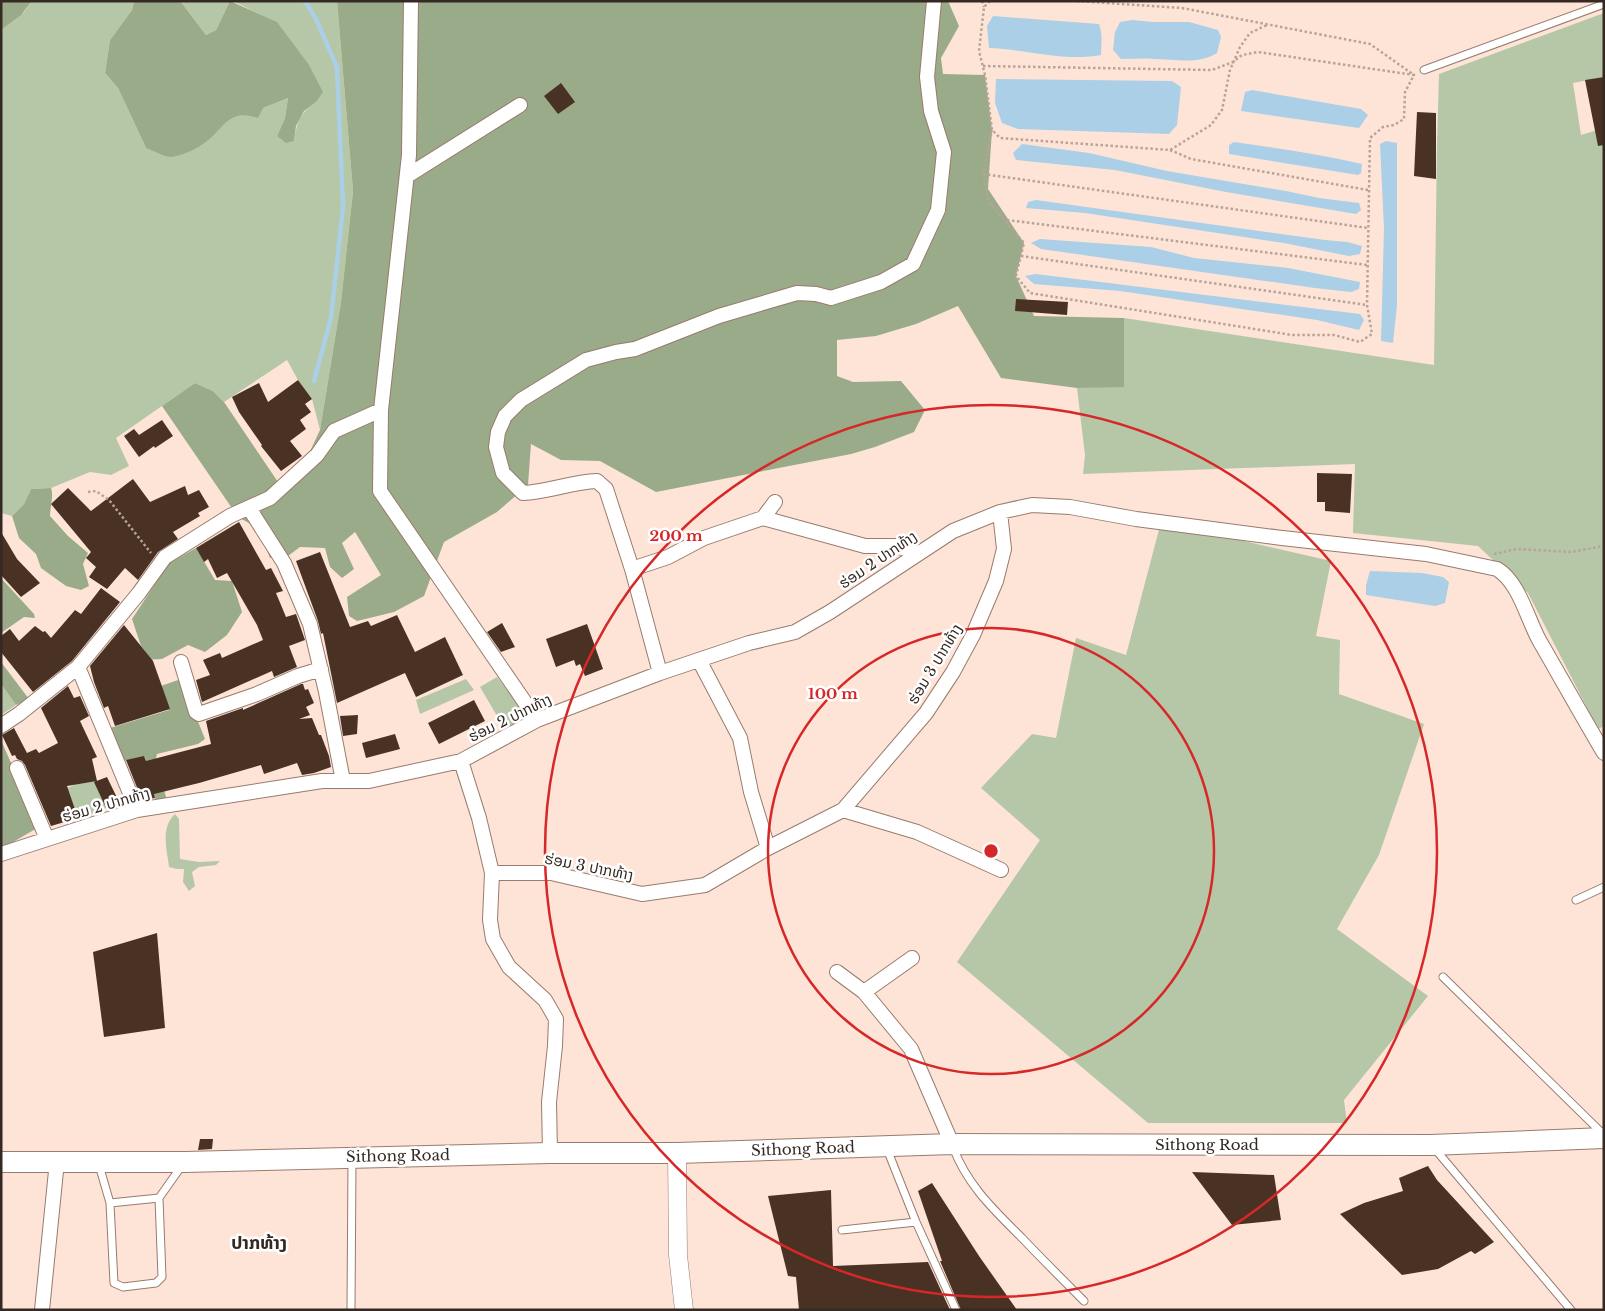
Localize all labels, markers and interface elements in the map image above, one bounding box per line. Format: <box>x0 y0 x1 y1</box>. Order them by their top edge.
text: 200 m <box>650 526 703 545</box>
street label: ຮ່ອມ 2 ປາກທ້າງ <box>835 526 920 593</box>
street label: ຮ່ອມ 3 ປາກທ້າງ <box>903 620 966 707</box>
text: 100 m <box>808 684 858 703</box>
street label: ຮ່ອມ 2 ປາກທ້າງ <box>465 689 554 746</box>
street label: ຮ່ອມ 2 ປາກທ້າງ <box>60 783 152 826</box>
centre of rings <box>982 842 1000 860</box>
street label: ຮ່ອມ 3 ປາກທ້າງ <box>543 849 635 884</box>
street label: Sithong Road <box>1155 1135 1259 1154</box>
street label: Sithong Road <box>751 1137 855 1160</box>
street label: Sithong Road <box>346 1145 450 1166</box>
district label: ປາກທ້າງ <box>231 1232 287 1254</box>

